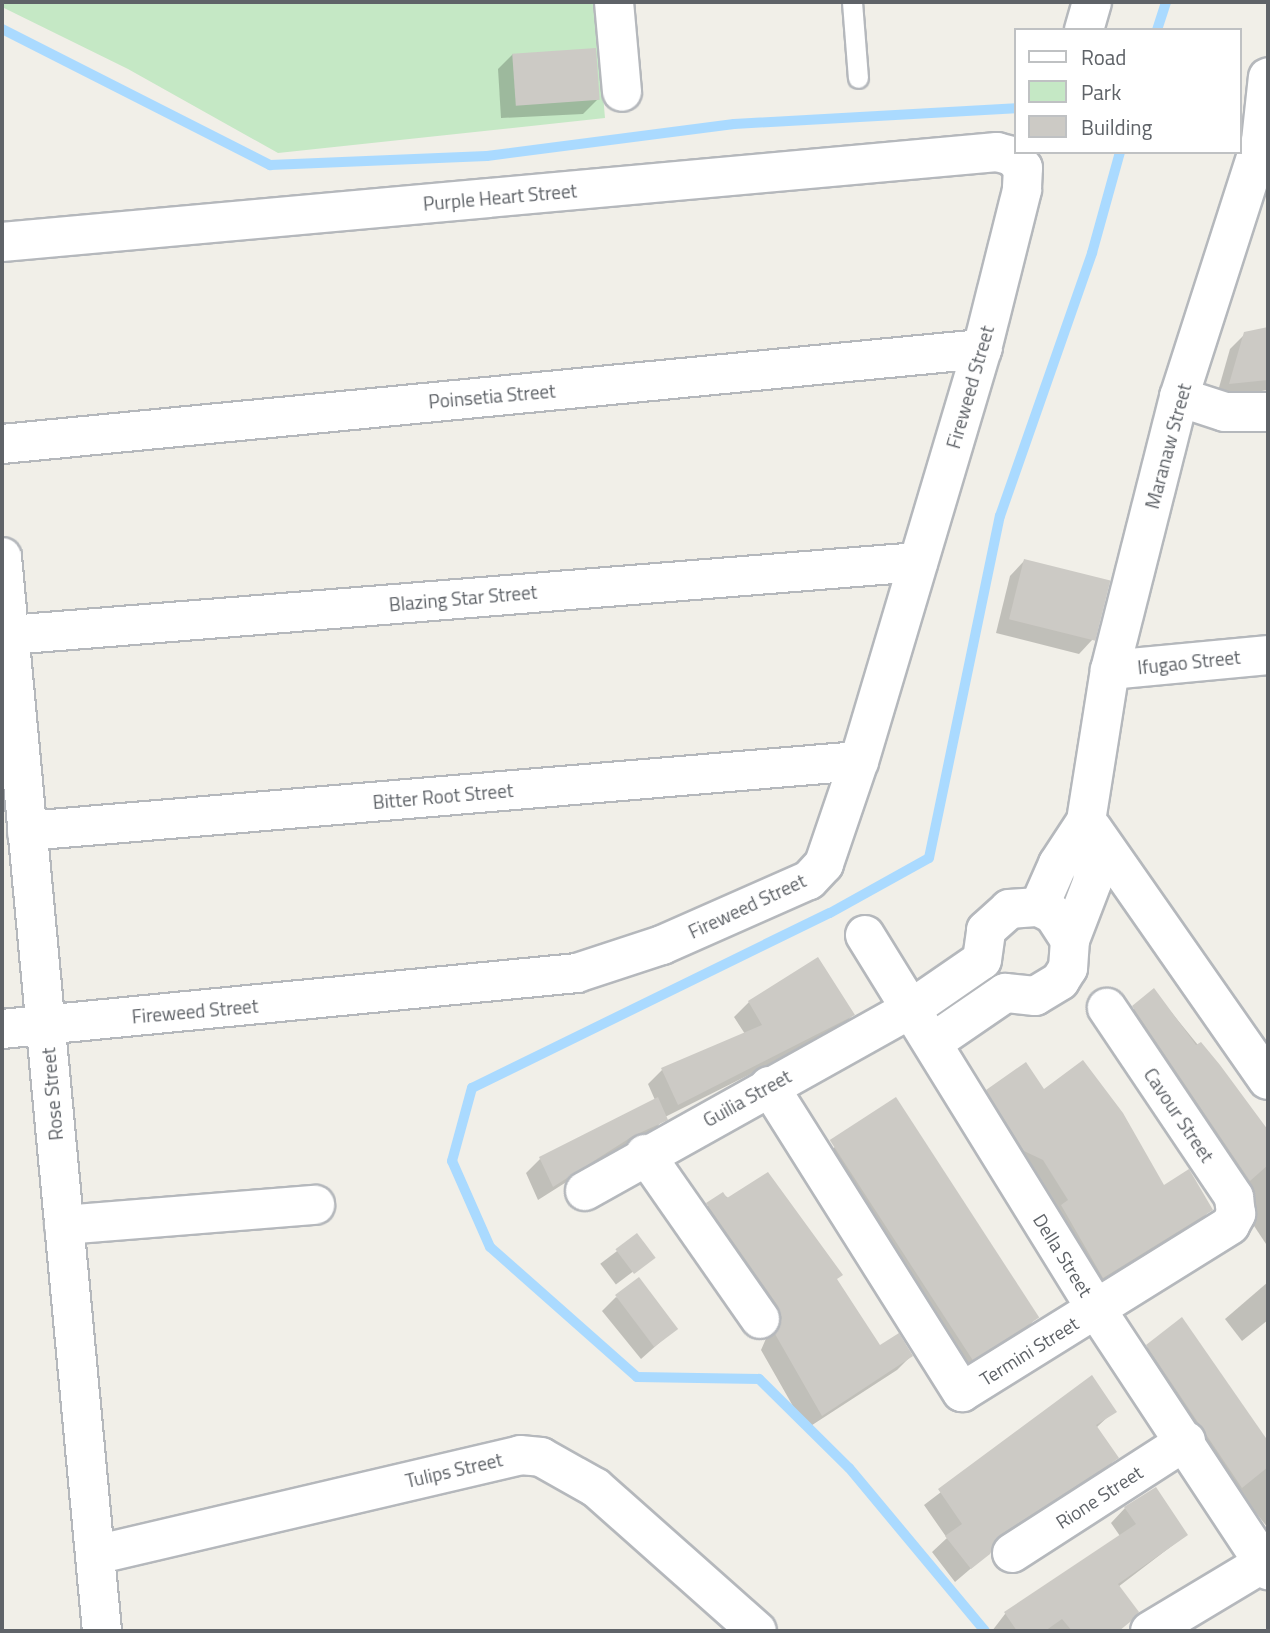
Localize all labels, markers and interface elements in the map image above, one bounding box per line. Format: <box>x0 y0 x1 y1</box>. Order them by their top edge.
legend <box>1014 28 1242 154</box>
text: Road <box>1081 41 1126 73</box>
text: Park <box>1081 76 1121 108</box>
text: Building <box>1081 111 1152 143</box>
street label: Purple Heart Street <box>422 179 578 215</box>
street label: Fireweed Street <box>942 323 998 451</box>
street label: Poinsetia Street <box>428 379 556 413</box>
street label: Maranaw Street <box>1140 381 1196 511</box>
street label: Blazing Star Street <box>388 580 538 616</box>
street label: Ifugao Street <box>1136 645 1242 679</box>
street label: Bitter Root Street <box>372 779 514 813</box>
street label: Fireweed Street <box>685 869 809 943</box>
street label: Fireweed Street <box>131 994 259 1028</box>
street label: Rose Street <box>37 1047 67 1141</box>
street label: Guilia Street <box>699 1064 795 1132</box>
street label: Cavour Street <box>1139 1064 1219 1166</box>
street label: Della Street <box>1029 1209 1097 1301</box>
street label: Termini Street <box>975 1312 1083 1390</box>
street label: Tulips Street <box>403 1448 505 1492</box>
street label: Rione Street <box>1051 1461 1147 1533</box>

